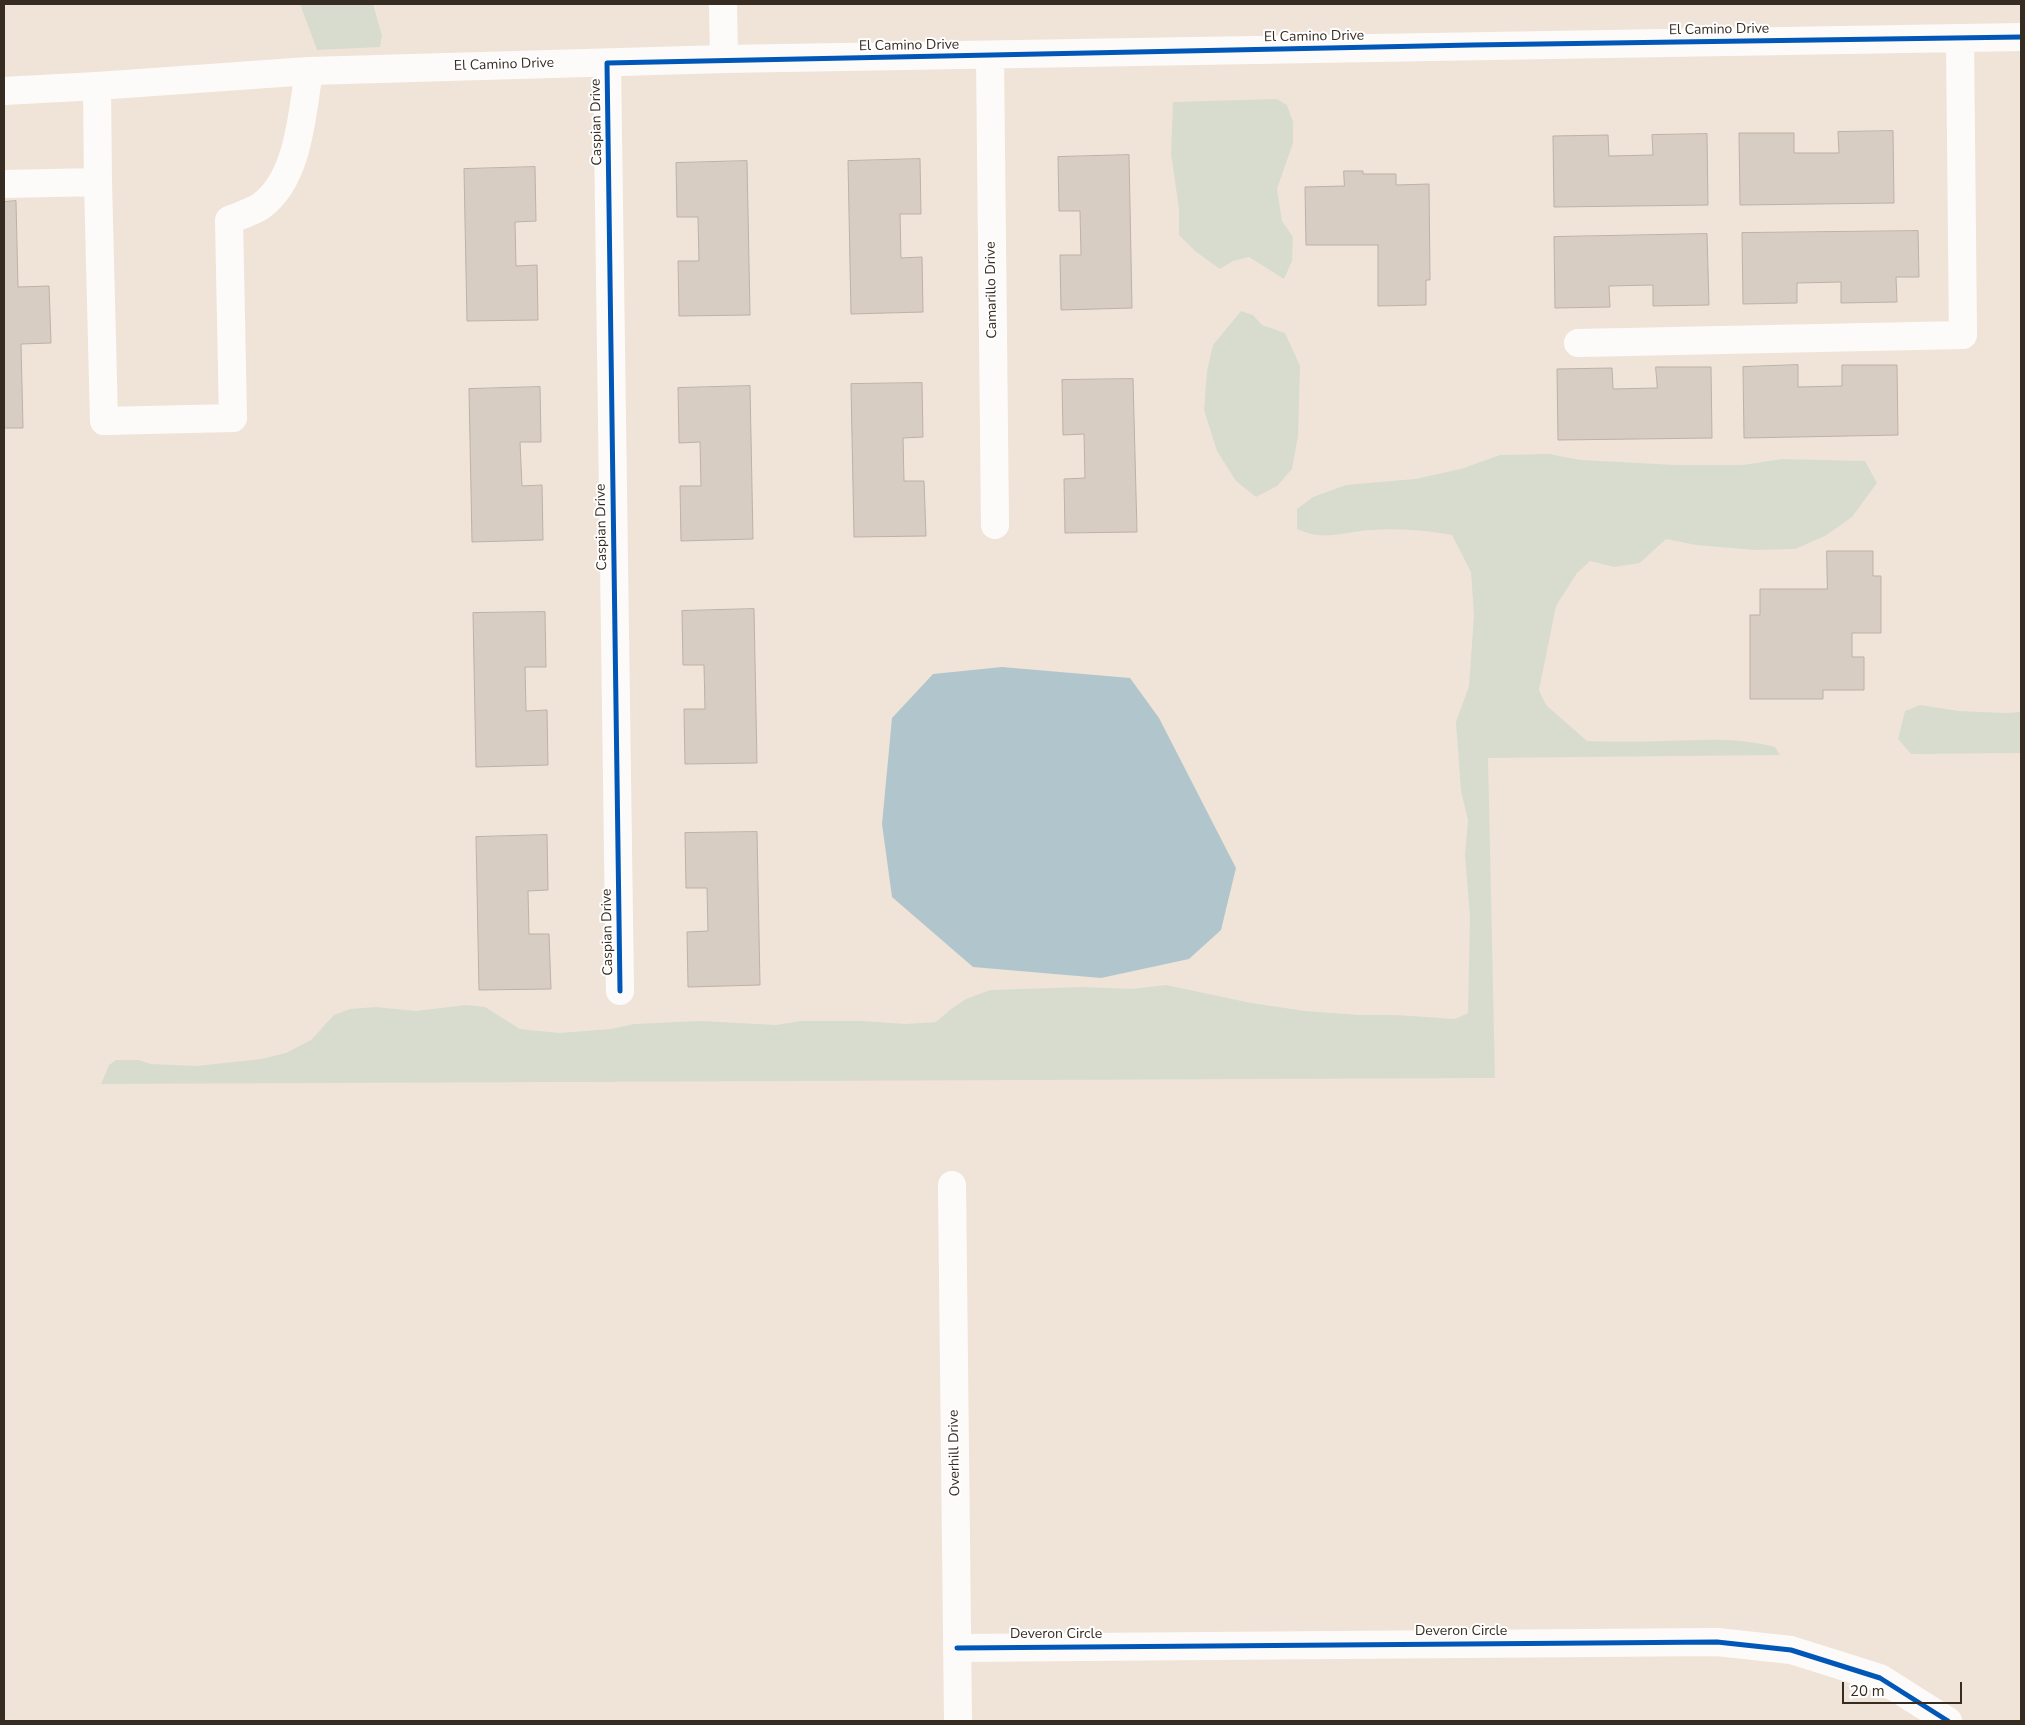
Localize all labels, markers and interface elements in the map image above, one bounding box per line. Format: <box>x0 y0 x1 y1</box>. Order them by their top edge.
street label: El Camino Drive <box>1669 21 1769 39</box>
street label: El Camino Drive <box>1264 28 1364 46</box>
street label: El Camino Drive <box>859 37 959 55</box>
street label: El Camino Drive <box>454 55 554 75</box>
street label: Caspian Drive <box>588 78 606 166</box>
street label: Camarillo Drive <box>983 241 1001 339</box>
street label: Caspian Drive <box>593 483 611 571</box>
street label: Caspian Drive <box>599 888 617 976</box>
street label: Overhill Drive <box>946 1410 964 1496</box>
street label: Deveron Circle <box>1415 1624 1507 1640</box>
street label: Deveron Circle <box>1010 1627 1102 1643</box>
scale bar <box>1845 1672 1965 1704</box>
text: 20 m <box>1850 1681 1885 1701</box>

